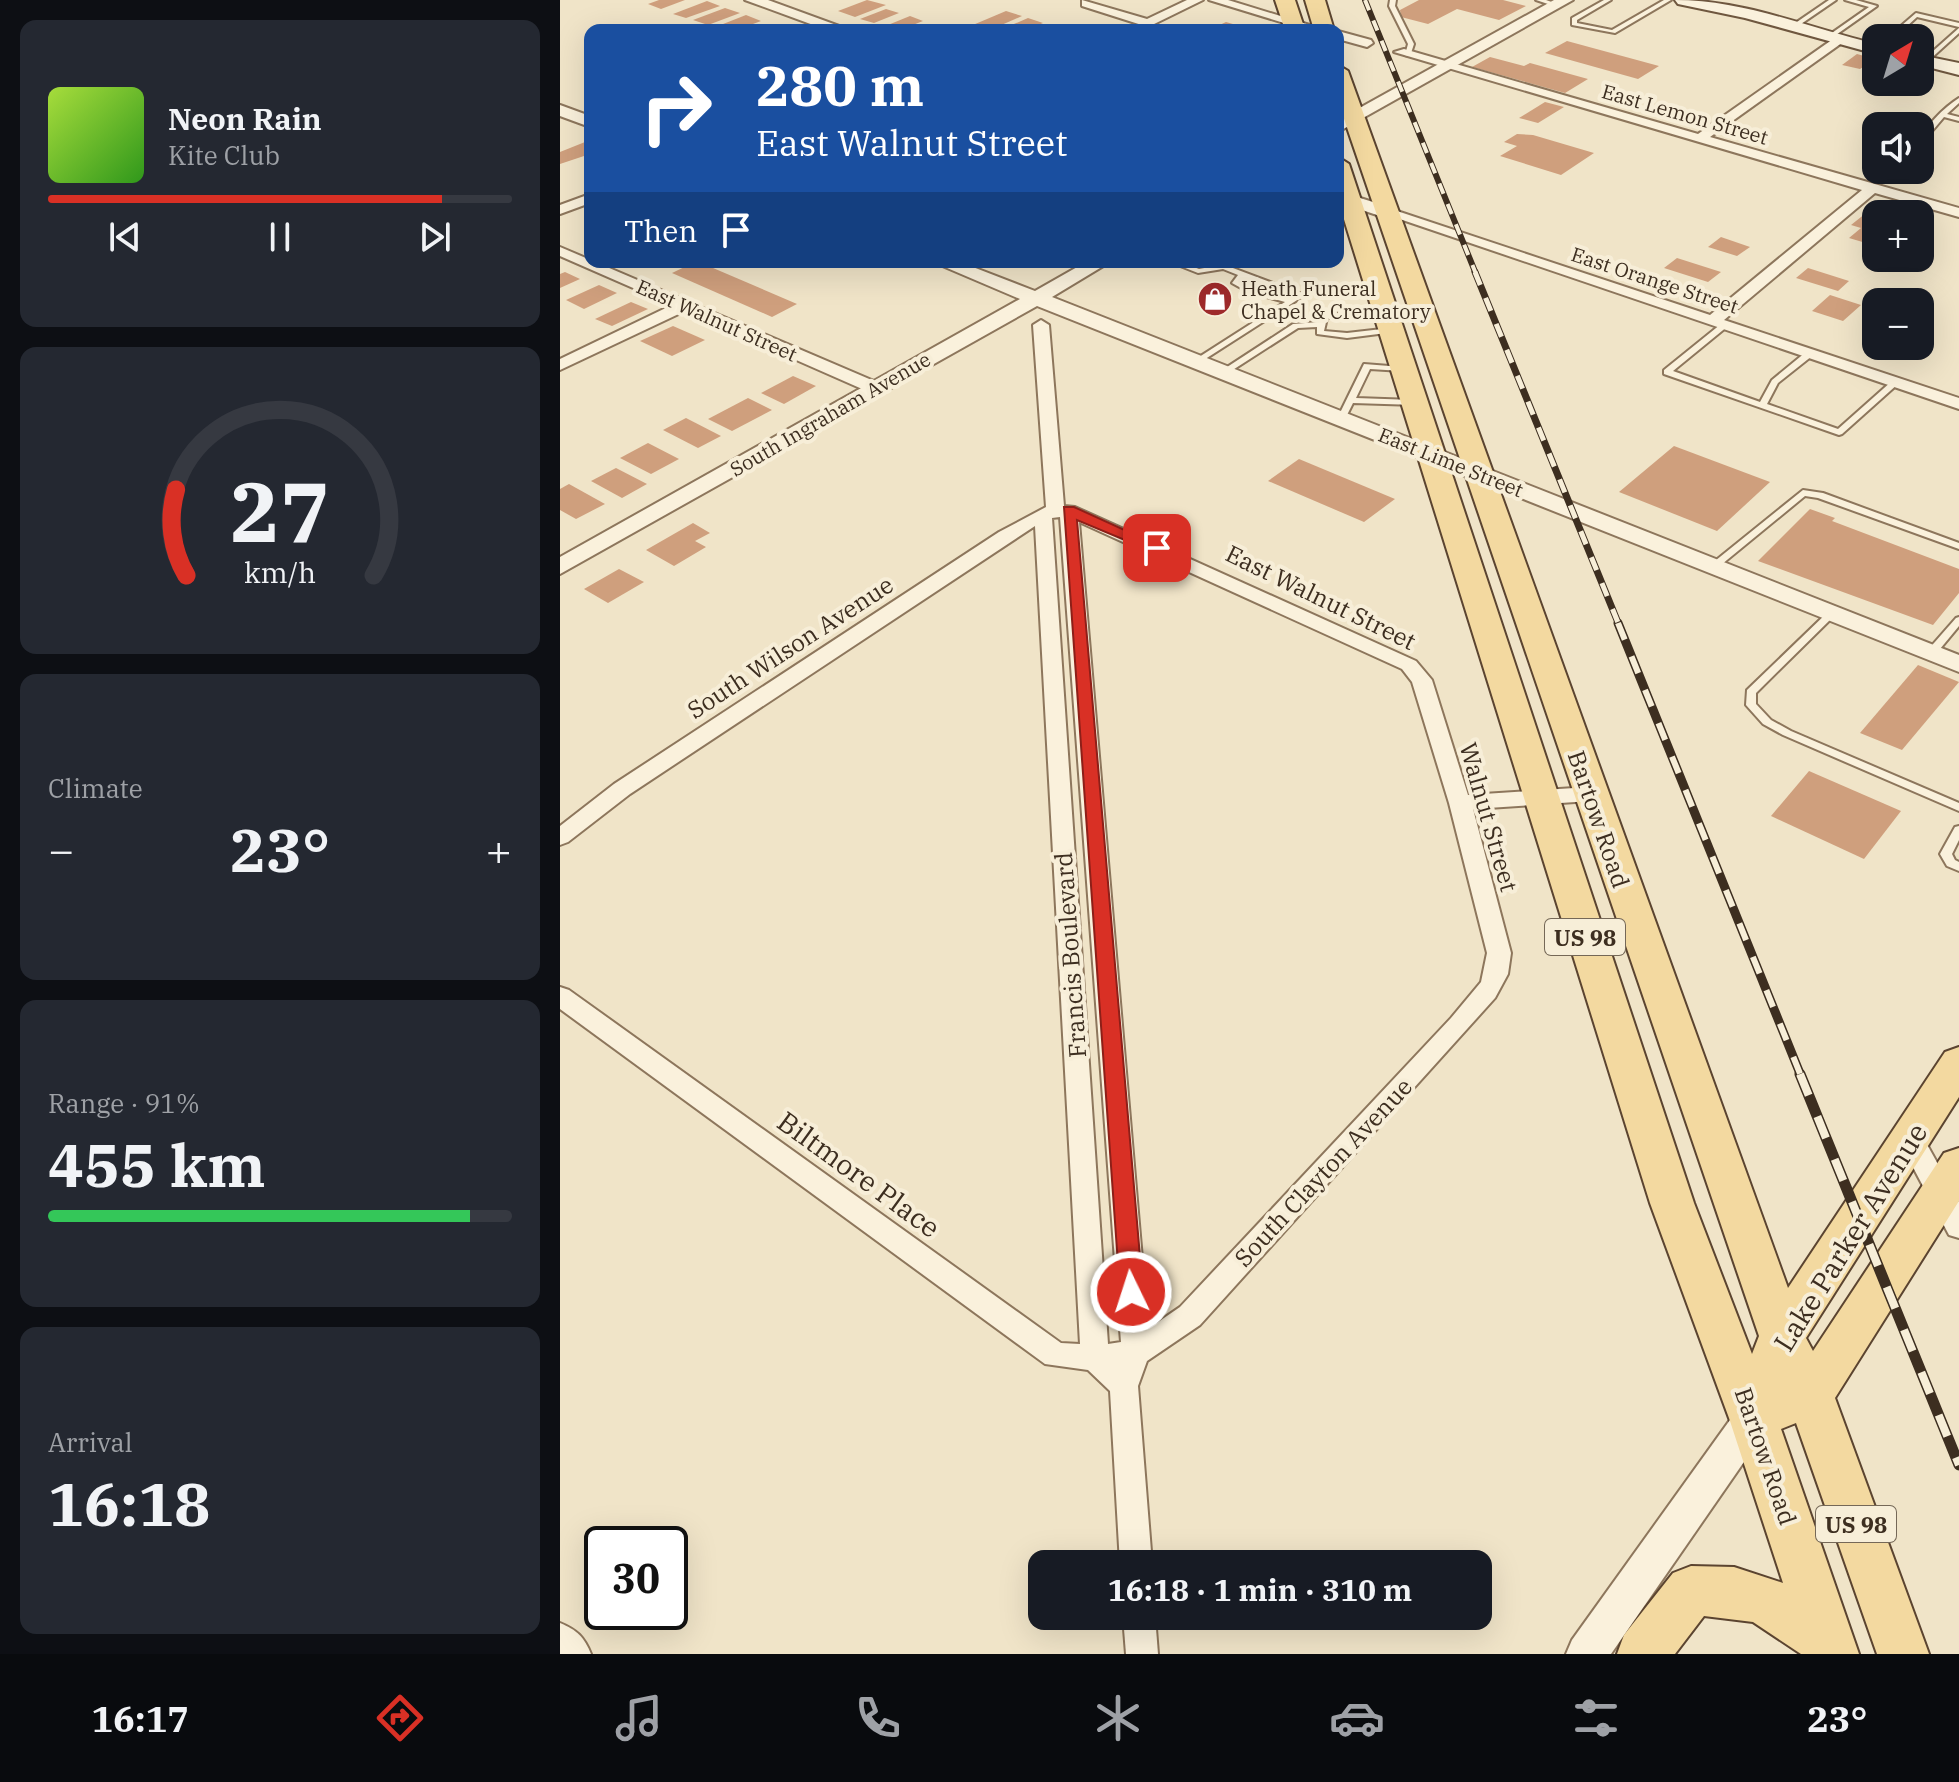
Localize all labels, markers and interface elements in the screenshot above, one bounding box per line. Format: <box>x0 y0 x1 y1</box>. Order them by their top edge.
north arrow <box>1862 24 1934 96</box>
map controls <box>1862 24 1934 360</box>
text: 280 m <box>756 49 924 121</box>
icon: right <box>624 56 728 160</box>
street label: East Lemon Street <box>1599 77 1771 151</box>
text: Neon Rain <box>168 99 322 138</box>
button: sound <box>1862 112 1934 184</box>
text: East Walnut Street <box>756 119 1068 166</box>
text: Kite Club <box>168 138 280 172</box>
button: + <box>1862 200 1934 272</box>
icon: arrive <box>714 208 758 252</box>
text: Then <box>624 211 698 250</box>
icon: previous <box>103 215 147 259</box>
icon: pause <box>258 215 302 259</box>
icon: next <box>413 215 457 259</box>
street label: East Orange Street <box>1568 240 1742 320</box>
street label: East Walnut Street <box>632 272 802 368</box>
place label: Heath Funeral Chapel & Crematory <box>1241 275 1431 325</box>
shop icon: Heath Funeral Chapel & Crematory <box>1196 280 1234 318</box>
button: − <box>1862 288 1934 360</box>
street label: South Ingraham Avenue <box>725 345 935 483</box>
street label: East Lime Street <box>1375 421 1527 503</box>
text: 27 <box>230 457 330 565</box>
pin <box>1123 514 1191 582</box>
icon: arrive <box>1135 526 1179 570</box>
street label: East Walnut Street <box>1221 537 1421 657</box>
text: km/h <box>244 554 316 591</box>
street label: South Wilson Avenue <box>681 568 899 726</box>
street label: Walnut Street <box>1452 739 1526 895</box>
street label: Bartow Road <box>1561 746 1637 892</box>
text: Climate <box>48 771 143 805</box>
text: 23° <box>230 810 330 889</box>
text: − <box>48 821 74 878</box>
text: + <box>486 821 512 878</box>
street label: Francis Boulevard <box>1047 851 1093 1059</box>
road number: US 98 <box>1545 919 1625 955</box>
street label: South Clayton Avenue <box>1227 1071 1419 1273</box>
text: Range · 91% <box>48 1086 200 1120</box>
street label: Biltmore Place <box>770 1102 948 1246</box>
street label: Lake Parker Avenue <box>1765 1116 1935 1358</box>
text: 455 km <box>48 1125 266 1204</box>
position arrow <box>1089 1250 1173 1334</box>
street label: Bartow Road <box>1728 1383 1804 1529</box>
text: Arrival <box>48 1425 133 1459</box>
text: 16:18 <box>48 1464 210 1543</box>
road number: US 98 <box>1816 1506 1896 1542</box>
speed limit sign: 30 <box>584 1526 688 1630</box>
text: 16:18 · 1 min · 310 m <box>1108 1570 1412 1609</box>
icon: directions <box>372 1690 428 1746</box>
icon: music <box>611 1690 667 1746</box>
icon: phone <box>850 1690 906 1746</box>
icon: climate <box>1090 1690 1146 1746</box>
icon: car <box>1329 1690 1385 1746</box>
icon: filters <box>1568 1690 1624 1746</box>
text: 16:17 <box>92 1695 189 1742</box>
text: 23° <box>1807 1695 1867 1742</box>

